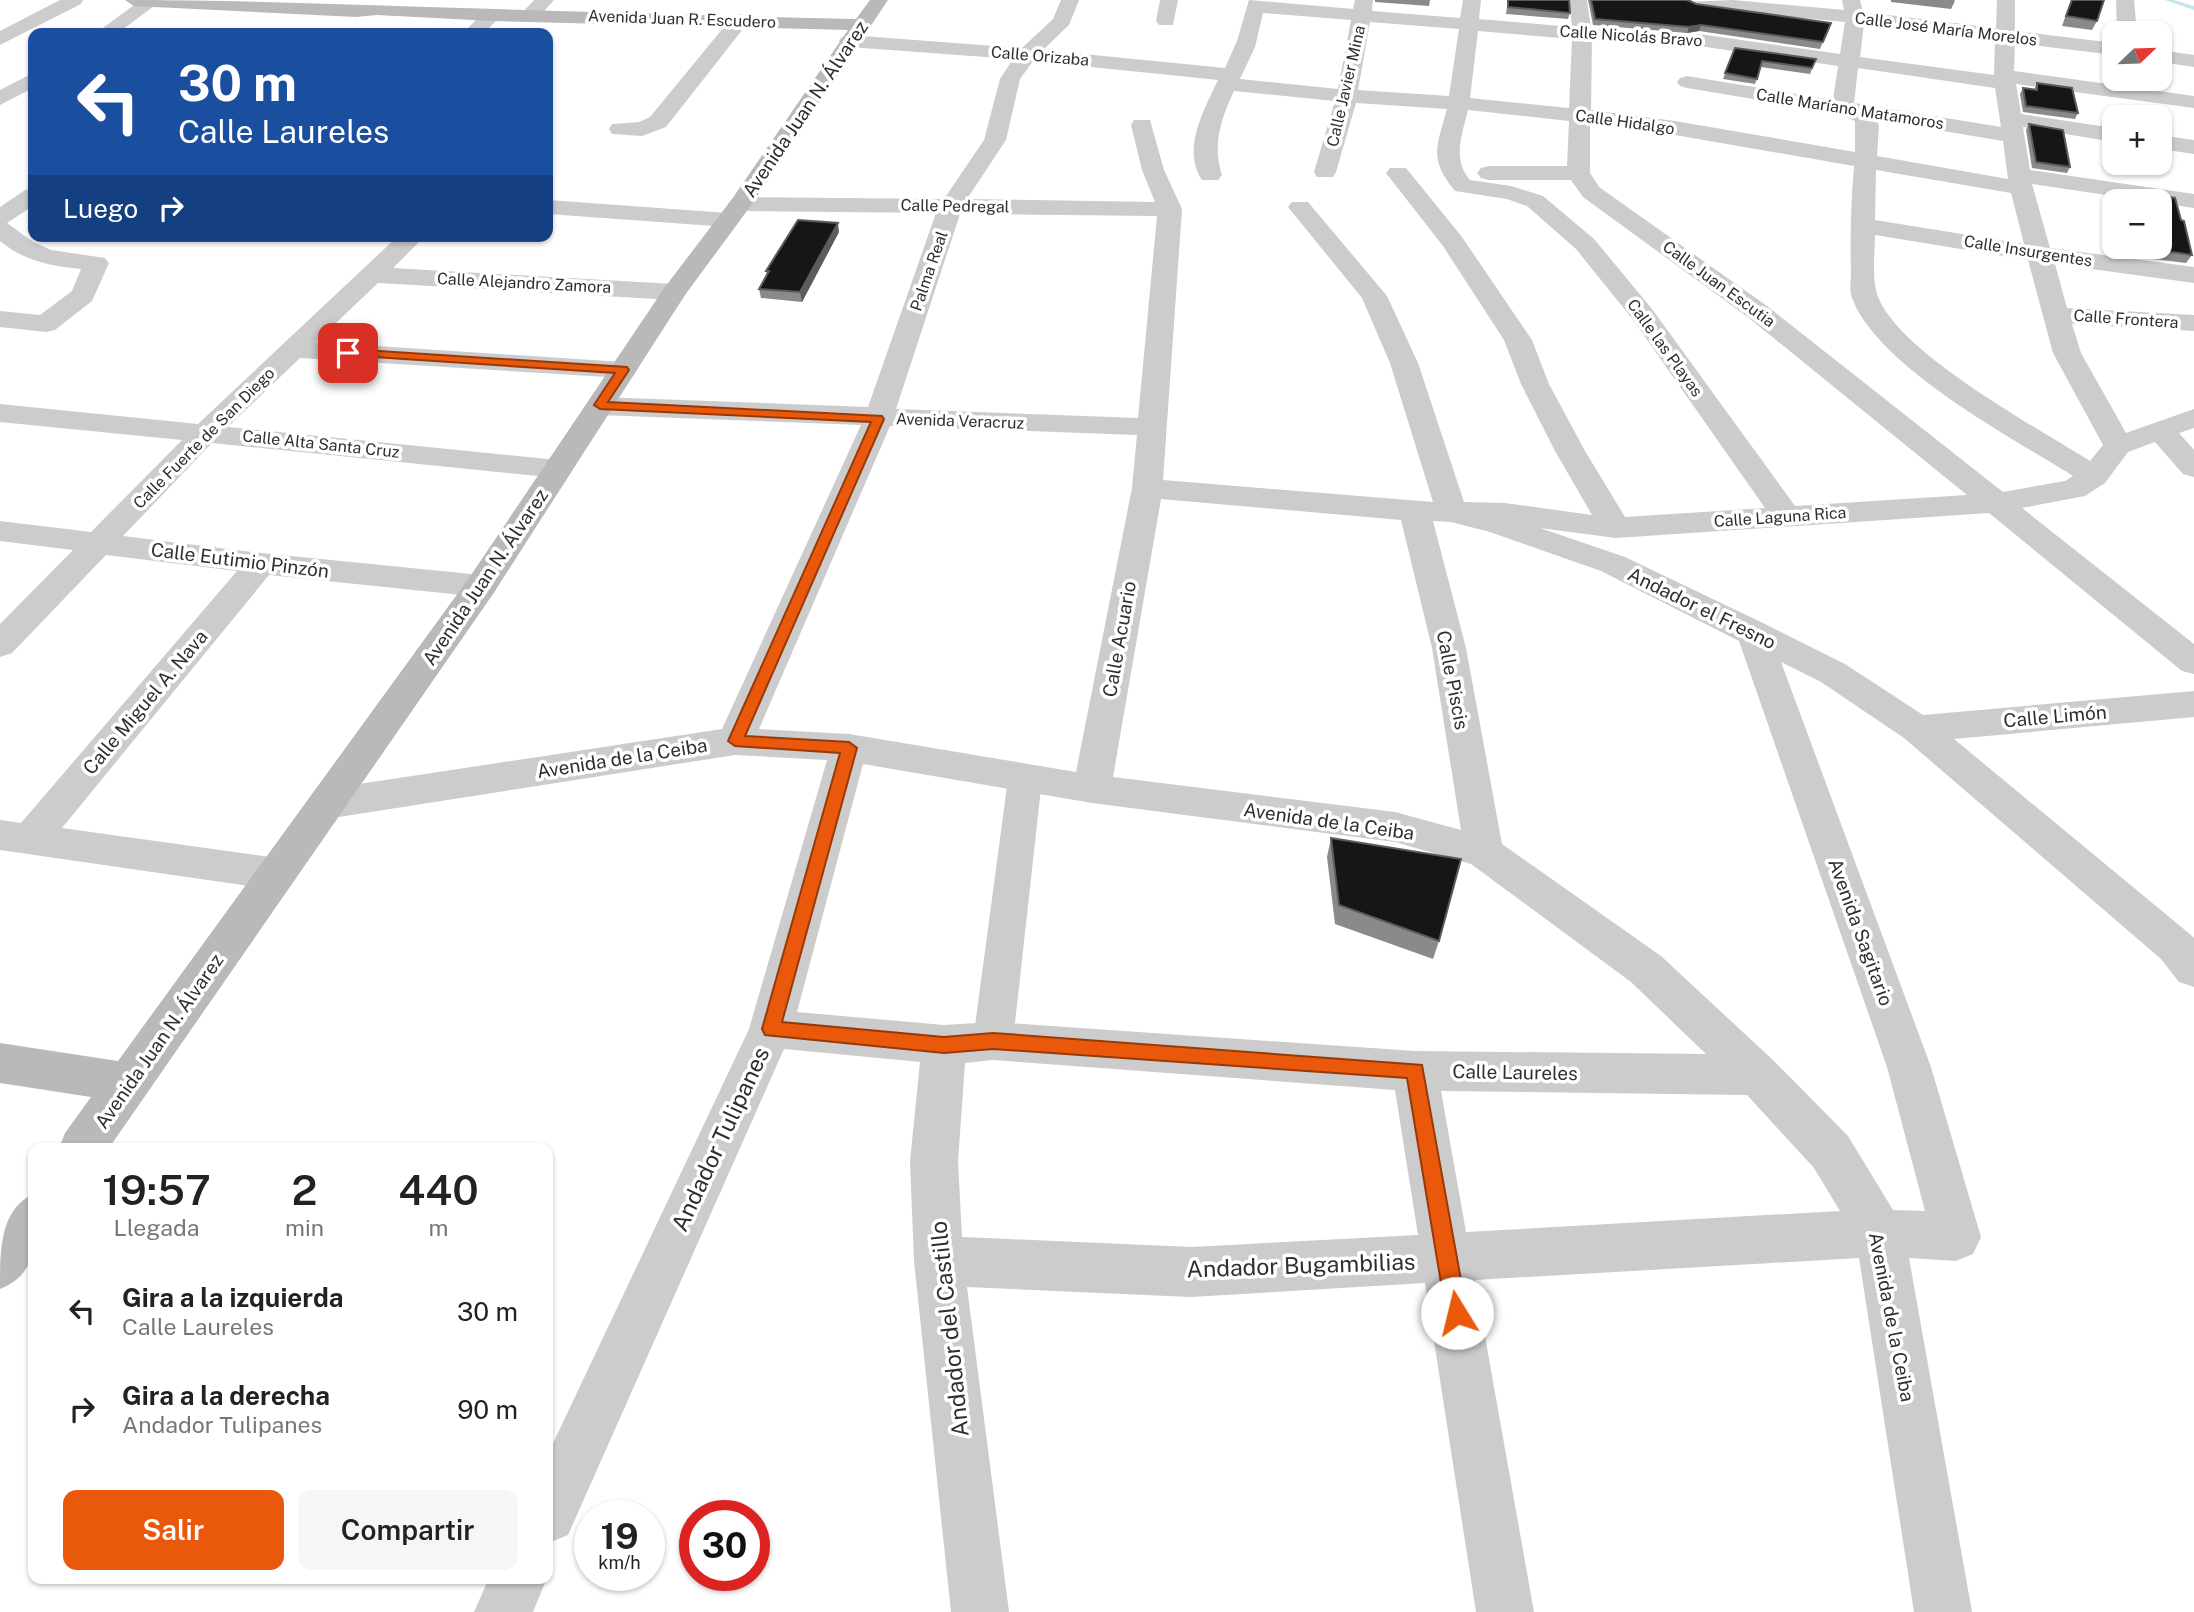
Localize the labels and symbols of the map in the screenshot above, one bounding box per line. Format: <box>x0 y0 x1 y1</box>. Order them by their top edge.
street label: Avenida Juan R. Escudero <box>588 6 776 32</box>
street label: Calle José María Morelos <box>1854 8 2038 50</box>
street label: Avenida Juan N. Álvarez <box>738 17 872 201</box>
north arrow <box>2102 21 2172 91</box>
street label: Calle Nicolás Bravo <box>1559 22 1703 50</box>
street label: Calle Javier Mina <box>1323 23 1369 149</box>
street label: Calle Orizaba <box>990 42 1090 70</box>
street label: Calle Maríano Matamoros <box>1755 85 1945 133</box>
street label: Calle Hidalgo <box>1574 106 1676 138</box>
street label: Calle Pedregal <box>900 196 1010 216</box>
street label: Palma Real <box>906 228 952 314</box>
street label: Calle Insurgentes <box>1963 231 2093 271</box>
street label: Calle Juan Escutia <box>1659 237 1779 331</box>
street label: Calle Alejandro Zamora <box>437 269 611 297</box>
street label: Calle las Playas <box>1623 296 1707 400</box>
street label: Calle Frontera <box>2073 306 2179 332</box>
pin <box>318 323 378 383</box>
street label: Calle Fuerte de San Diego <box>129 363 279 513</box>
street label: Avenida Veracruz <box>896 409 1025 433</box>
street label: Calle Alta Santa Cruz <box>242 426 401 462</box>
street label: Avenida Juan N. Álvarez <box>418 485 552 669</box>
street label: Calle Laguna Rica <box>1713 503 1847 531</box>
street label: Calle Eutimio Pinzón <box>150 538 330 582</box>
street label: Andador el Fresno <box>1624 563 1780 653</box>
street label: Calle Acuario <box>1098 579 1140 699</box>
street label: Calle Miguel A. Nava <box>78 625 212 779</box>
street label: Calle Piscis <box>1433 629 1473 731</box>
street label: Calle Limón <box>2003 701 2107 731</box>
street label: Avenida de la Ceiba <box>535 734 709 782</box>
street label: Avenida de la Ceiba <box>1242 798 1416 844</box>
street label: Avenida Sagitario <box>1824 855 1898 1009</box>
street label: Avenida Juan N. Álvarez <box>90 950 228 1132</box>
street label: Andador Tulipanes <box>665 1043 775 1235</box>
street label: Calle Laureles <box>1452 1060 1578 1084</box>
street label: Andador del Castillo <box>924 1220 974 1438</box>
street label: Avenida de la Ceiba <box>1865 1230 1919 1404</box>
street label: Andador Bugambilias <box>1186 1248 1416 1282</box>
position arrow <box>1420 1276 1494 1350</box>
speed limit sign: 30 <box>679 1500 770 1591</box>

